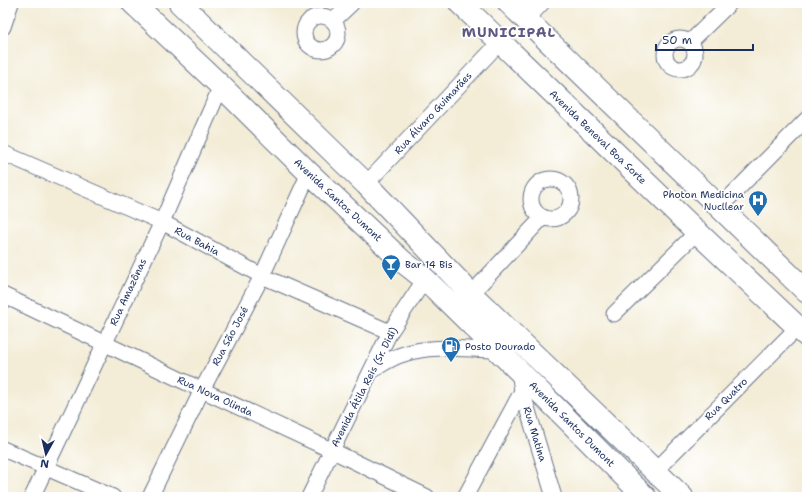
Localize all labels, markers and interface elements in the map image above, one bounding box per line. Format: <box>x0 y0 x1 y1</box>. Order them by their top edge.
district label: MUNICIPAL <box>462 23 556 41</box>
scale bar <box>656 26 753 52</box>
text: 50 m <box>662 32 692 48</box>
street label: Rua Álvaro Guimarães <box>391 69 475 157</box>
street label: Avenida Beneval Boa Sorte <box>547 87 650 187</box>
street label: Avenida Santos Dumont <box>291 156 385 244</box>
place label: Photon Medicina Nucllear <box>663 188 745 213</box>
hospital icon: Photon Medicina Nucllear <box>747 189 769 217</box>
street label: Rua Bahia <box>172 224 222 259</box>
bar icon: Bar 14 Bis <box>380 253 402 281</box>
street label: Rua Amazônas <box>107 256 149 328</box>
place label: Bar 14 Bis <box>405 258 453 271</box>
street label: Rua São José <box>209 304 251 368</box>
street label: Avenida Átila Reis (Sr. Didi) <box>328 325 400 449</box>
fuel station icon: Posto Dourado <box>440 335 462 363</box>
place label: Posto Dourado <box>465 340 535 353</box>
street label: Rua Nova Olinda <box>175 373 256 420</box>
street label: Rua Quatro <box>702 375 750 423</box>
street label: Avenida Santos Dumont <box>526 378 618 470</box>
street label: Rua Matina <box>520 405 550 464</box>
north arrow <box>26 434 66 474</box>
text: N <box>39 455 50 471</box>

